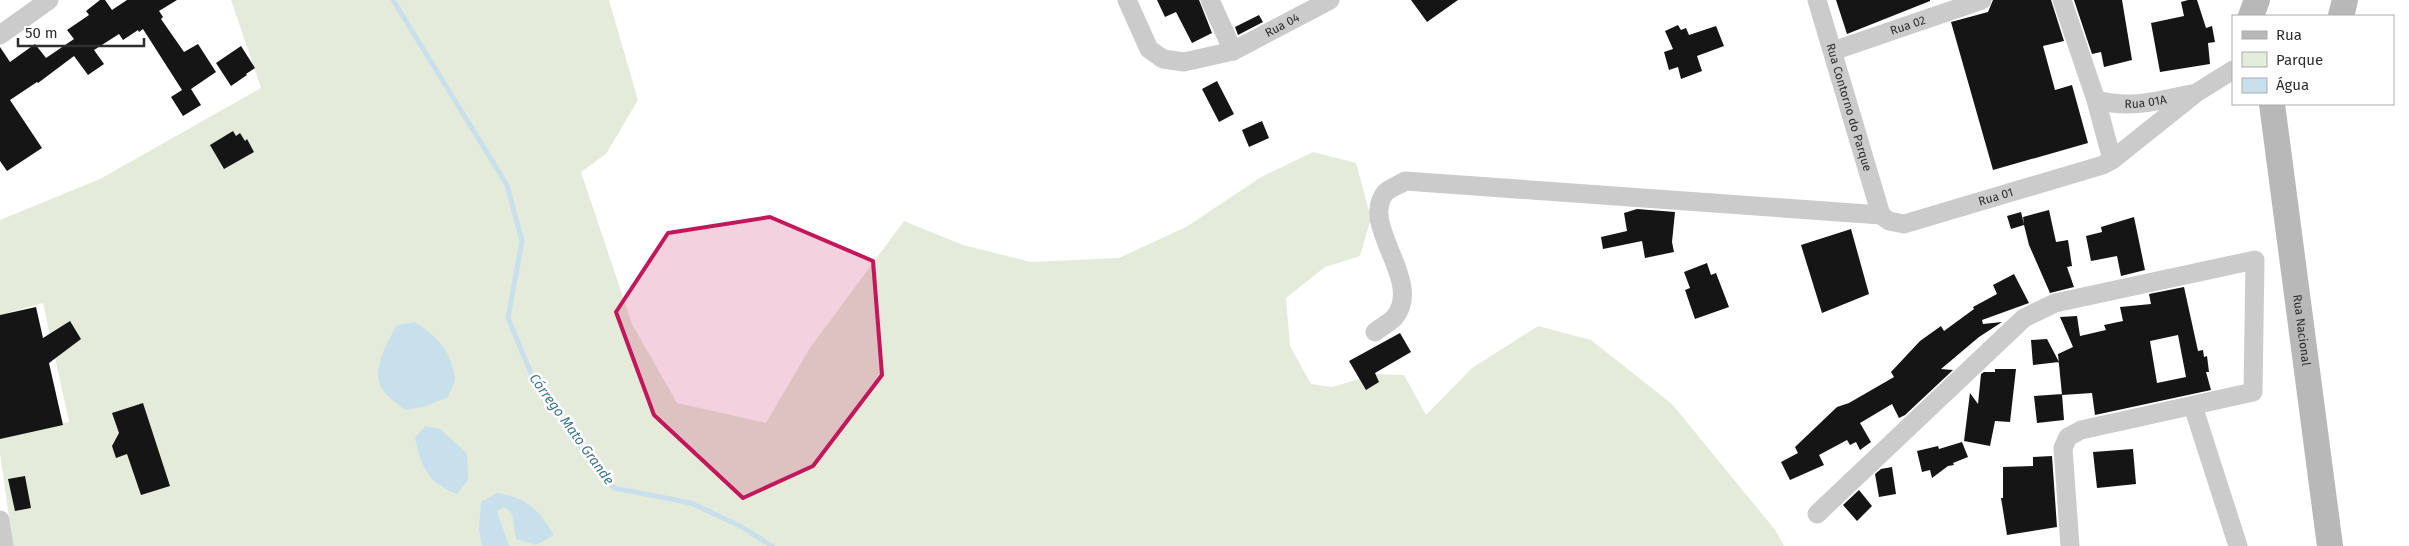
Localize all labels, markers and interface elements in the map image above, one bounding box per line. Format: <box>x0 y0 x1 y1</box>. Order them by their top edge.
street label: Rua 04 <box>1263 10 1302 40</box>
street label: Rua 02 <box>1888 13 1927 38</box>
scale bar <box>18 15 144 47</box>
legend <box>2232 15 2394 105</box>
text: 50 m <box>25 24 58 42</box>
text: Rua <box>2276 26 2302 44</box>
street label: Rua Contorno do Parque <box>1823 42 1875 173</box>
text: Parque <box>2276 51 2323 69</box>
text: Água <box>2276 76 2309 94</box>
street label: Rua 01A <box>2124 92 2168 111</box>
street label: Rua 01 <box>1977 185 2015 209</box>
street label: Rua Nacional <box>2290 294 2313 367</box>
water label: Córrego Mato Grande <box>526 370 618 488</box>

